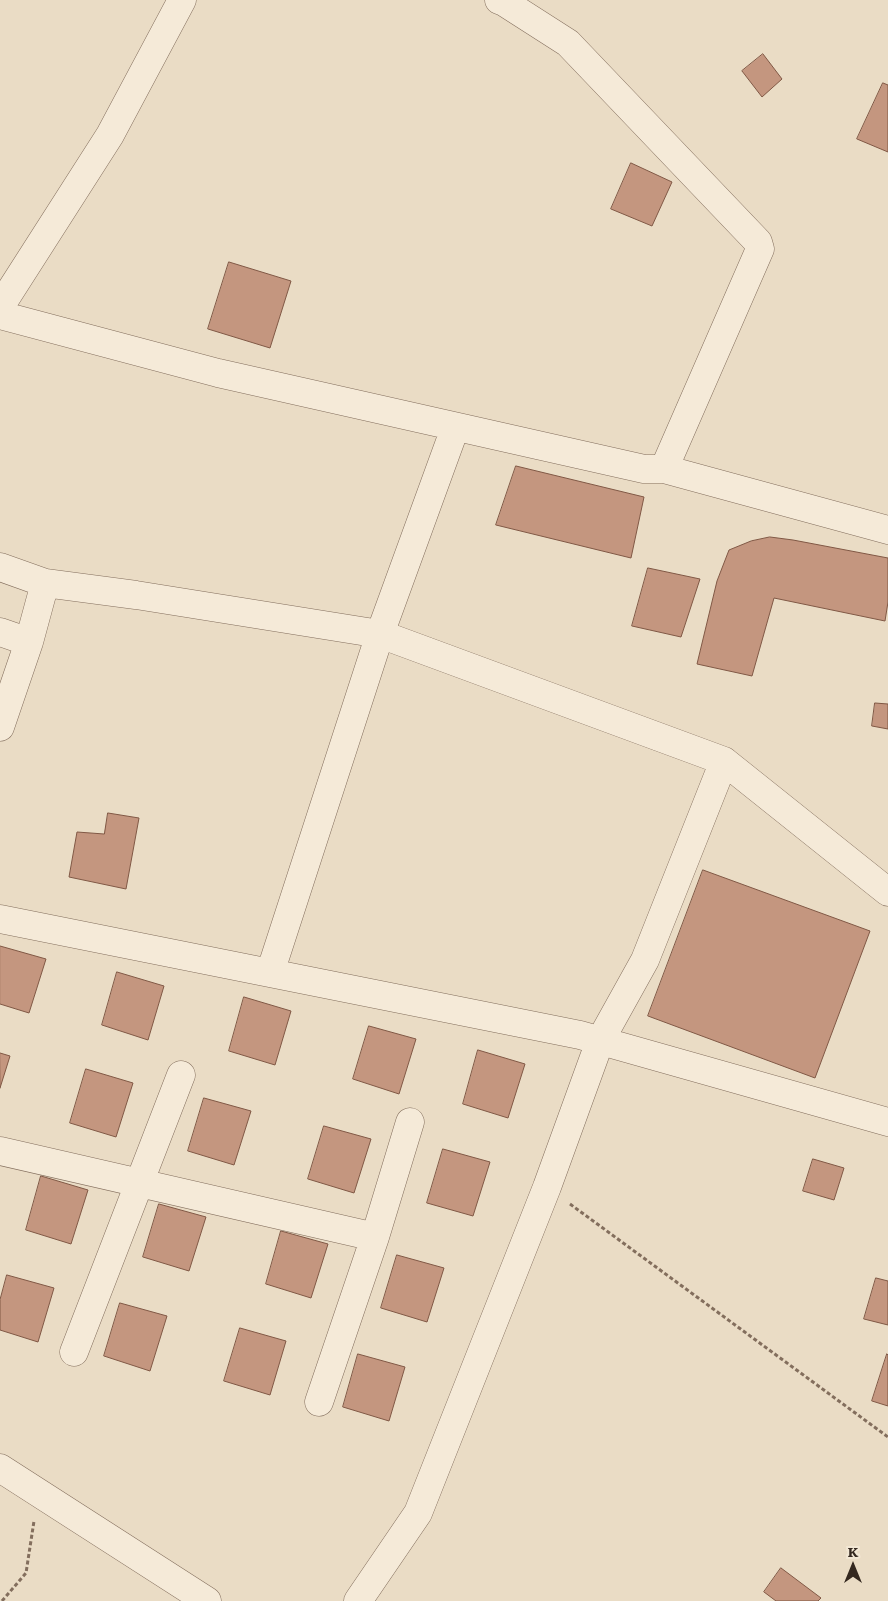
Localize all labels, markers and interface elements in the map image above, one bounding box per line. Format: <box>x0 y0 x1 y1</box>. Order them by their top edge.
north arrow <box>828 1541 878 1591</box>
text: K <box>848 1541 858 1561</box>

